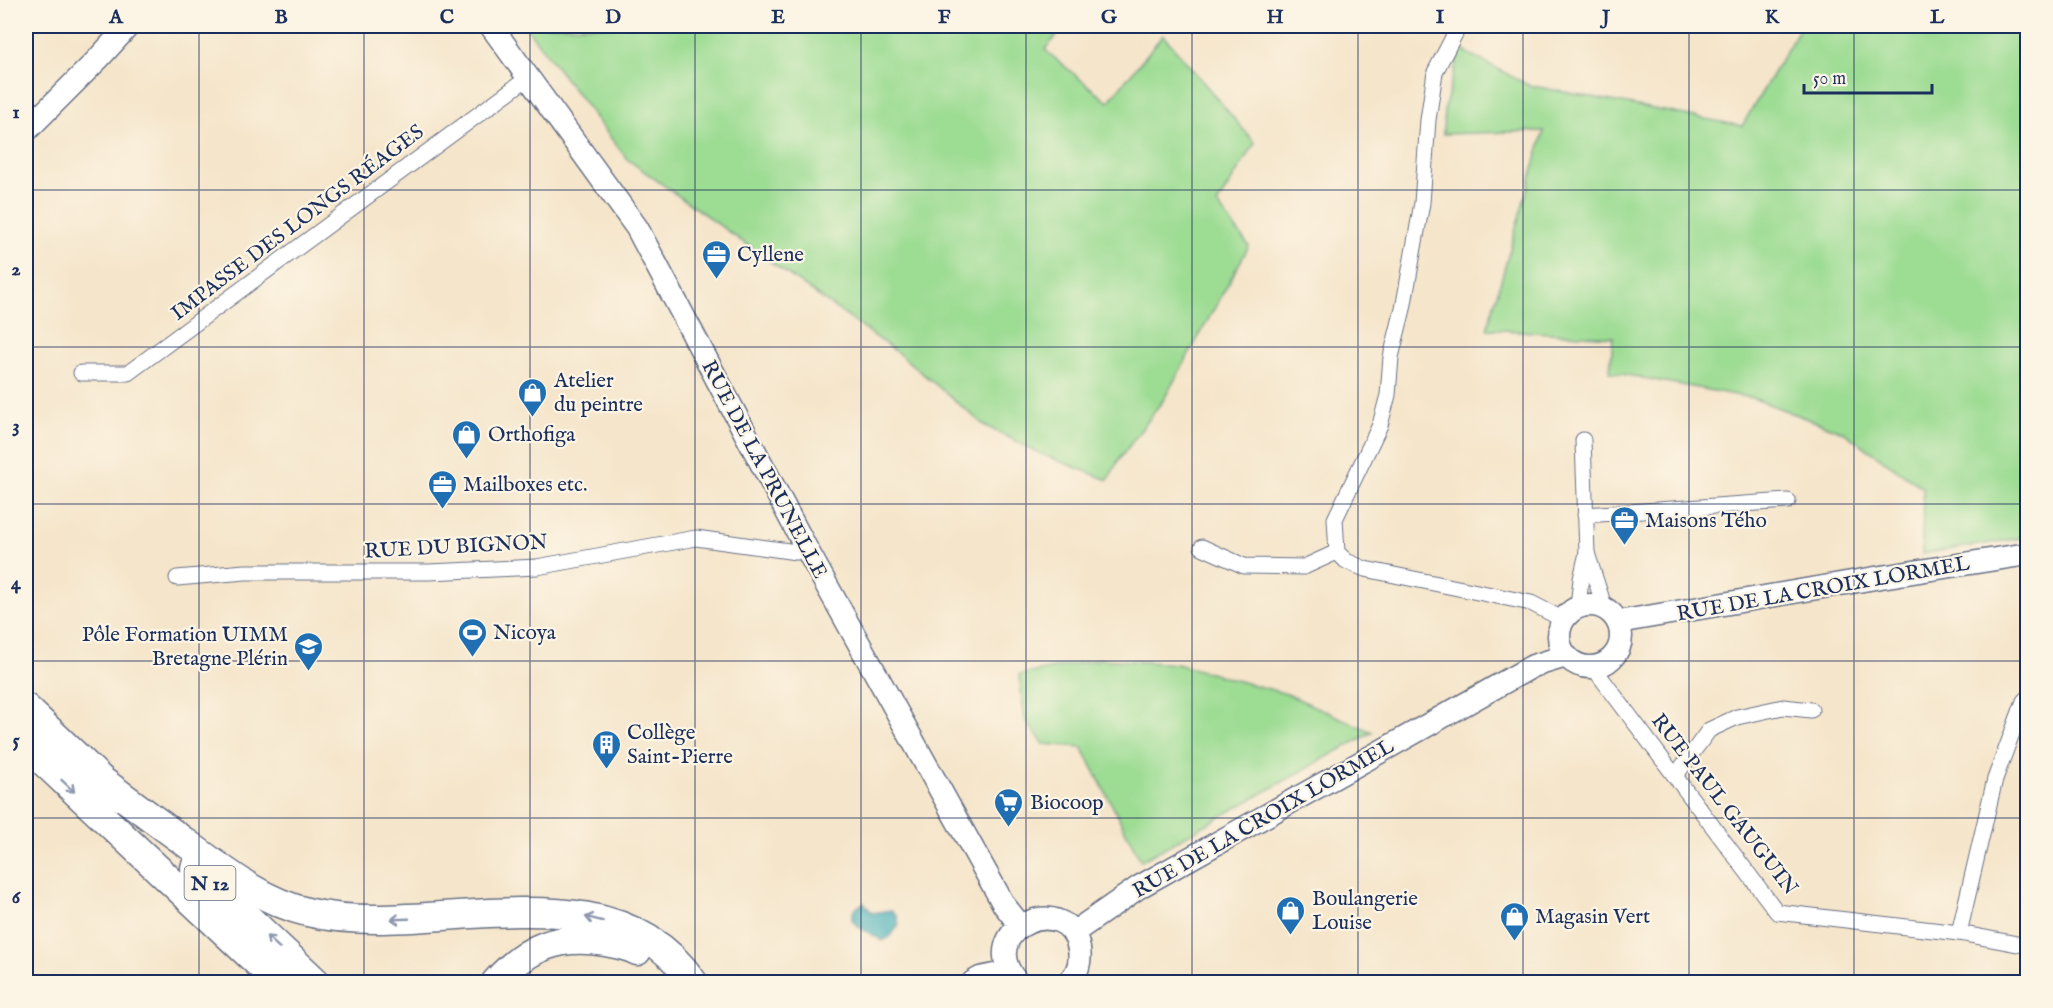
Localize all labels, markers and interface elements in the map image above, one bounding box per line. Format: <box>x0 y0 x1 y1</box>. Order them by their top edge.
text: A <box>108 5 124 30</box>
text: B <box>274 5 288 30</box>
text: C <box>440 5 454 30</box>
text: D <box>605 5 621 30</box>
text: E <box>771 5 785 30</box>
text: F <box>938 5 951 30</box>
text: G <box>1101 5 1118 30</box>
text: H <box>1266 5 1284 30</box>
text: I <box>1436 5 1445 30</box>
text: J <box>1599 5 1611 30</box>
text: K <box>1765 5 1781 30</box>
text: L <box>1930 5 1945 30</box>
scale bar <box>1804 57 1932 95</box>
text: 50 m <box>1813 68 1846 91</box>
text: 1 <box>12 100 20 125</box>
street label: IMPASSE DES LONGS RÉAGES <box>165 118 430 327</box>
office icon: Cyllene <box>700 238 732 280</box>
place label: Cyllene <box>737 242 804 269</box>
text: 2 <box>11 257 21 282</box>
street label: RUE DE LA PRUNELLE <box>695 356 833 584</box>
place label: Atelier du peintre <box>553 368 643 419</box>
shop icon: Atelier du peintre <box>517 376 549 418</box>
text: 3 <box>12 414 20 439</box>
shop icon: Orthofiga <box>451 418 483 460</box>
place label: Orthofiga <box>488 422 576 449</box>
office icon: Mailboxes etc. <box>426 468 458 510</box>
place label: Mailboxes etc. <box>463 472 588 499</box>
office icon: Maisons Tého <box>1608 504 1640 546</box>
place label: Maisons Tého <box>1645 508 1767 535</box>
street label: RUE DU BIGNON <box>364 529 548 566</box>
street label: RUE DE LA CROIX LORMEL <box>1675 550 1972 629</box>
text: 4 <box>11 571 22 596</box>
sports icon: Nicoya <box>456 616 488 658</box>
place label: Nicoya <box>493 620 557 647</box>
place label: Pôle Formation UIMM Bretagne Plérin <box>82 622 288 673</box>
school or university icon: Pôle Formation UIMM Bretagne Plérin <box>293 630 325 672</box>
street label: RUE PAUL GAUGUIN <box>1644 709 1803 901</box>
place label: Collège Saint-Pierre <box>627 720 733 771</box>
text: 5 <box>12 728 20 753</box>
building icon: Collège Saint-Pierre <box>590 728 622 770</box>
street label: RUE DE LA CROIX LORMEL <box>1128 733 1399 905</box>
one-way arrow <box>60 778 75 792</box>
supermarket icon: Biocoop <box>993 786 1025 828</box>
place label: Biocoop <box>1030 790 1104 817</box>
road number: N 12 <box>184 866 236 900</box>
text: 6 <box>12 885 22 910</box>
place label: Boulangerie Louise <box>1312 886 1418 937</box>
shop icon: Boulangerie Louise <box>1275 894 1307 936</box>
shop icon: Magasin Vert <box>1498 900 1530 942</box>
place label: Magasin Vert <box>1535 904 1650 931</box>
one-way arrow <box>585 912 604 924</box>
one-way arrow <box>390 913 410 924</box>
one-way arrow <box>266 935 281 950</box>

